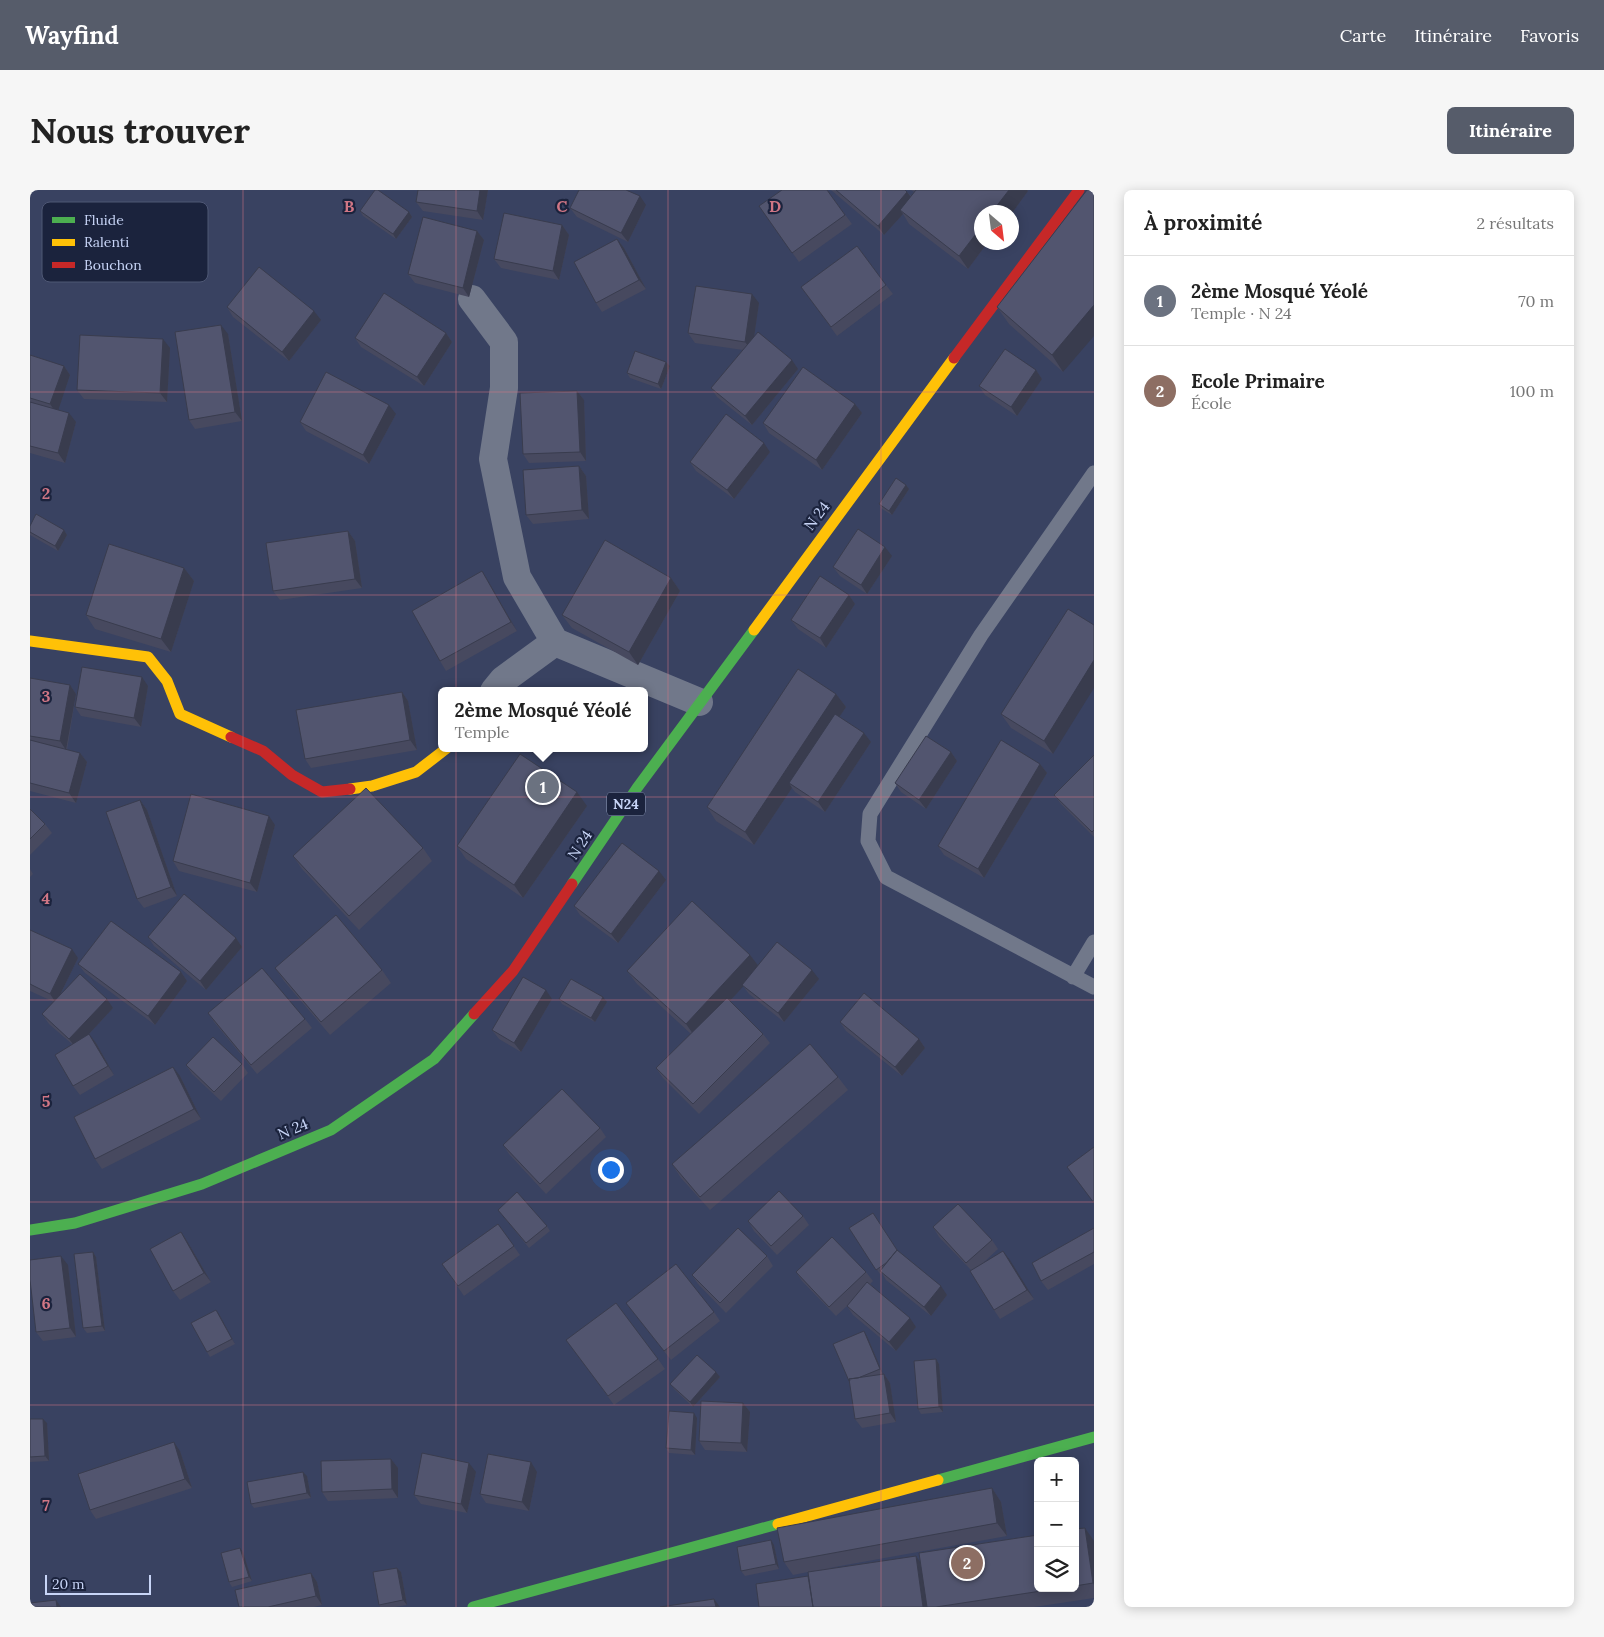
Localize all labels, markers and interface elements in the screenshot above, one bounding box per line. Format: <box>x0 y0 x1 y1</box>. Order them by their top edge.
text: Wayfind <box>25 20 119 51</box>
text: Carte <box>1340 24 1386 47</box>
text: Itinéraire <box>1414 24 1492 47</box>
text: Favoris <box>1520 24 1579 47</box>
button: Itinéraire <box>1447 107 1574 154</box>
text: Nous trouver <box>30 108 250 153</box>
text: B <box>344 196 355 216</box>
text: C <box>556 196 568 216</box>
text: D <box>769 196 781 216</box>
legend <box>42 202 208 282</box>
north arrow <box>974 205 1019 250</box>
text: À proximité <box>1144 209 1262 236</box>
text: Fluide <box>84 211 124 229</box>
text: 2 résultats <box>1476 213 1554 233</box>
text: Ralenti <box>84 233 129 251</box>
text: Bouchon <box>84 256 142 274</box>
text: 2ème Mosqué Yéolé <box>1191 279 1368 303</box>
text: 1 <box>1157 291 1163 311</box>
text: 70 m <box>1518 291 1554 311</box>
text: Temple · N 24 <box>1191 303 1292 323</box>
text: Ecole Primaire <box>1191 369 1325 393</box>
text: 2 <box>1156 381 1164 401</box>
text: 100 m <box>1510 381 1554 401</box>
text: École <box>1191 393 1232 413</box>
text: 2 <box>42 483 50 503</box>
street label: N 24 <box>800 498 834 534</box>
text: 3 <box>42 686 51 706</box>
popup <box>438 687 648 752</box>
text: 2ème Mosqué Yéolé <box>454 698 632 722</box>
text: Temple <box>454 722 509 742</box>
pin: 1 <box>527 768 559 806</box>
road number: N24 <box>607 792 645 816</box>
street label: N 24 <box>563 826 596 863</box>
text: 4 <box>42 888 51 908</box>
text: 5 <box>42 1091 51 1111</box>
street label: N 24 <box>275 1114 311 1143</box>
your location <box>598 1157 624 1183</box>
text: 6 <box>41 1293 51 1313</box>
map controls <box>1034 1457 1079 1592</box>
button: + <box>1034 1457 1079 1502</box>
text: 7 <box>42 1495 50 1515</box>
button: − <box>1034 1502 1079 1547</box>
pin: 2 <box>951 1544 983 1582</box>
button: layers <box>1034 1547 1079 1592</box>
scale bar <box>45 1572 151 1595</box>
text: 20 m <box>52 1575 84 1593</box>

